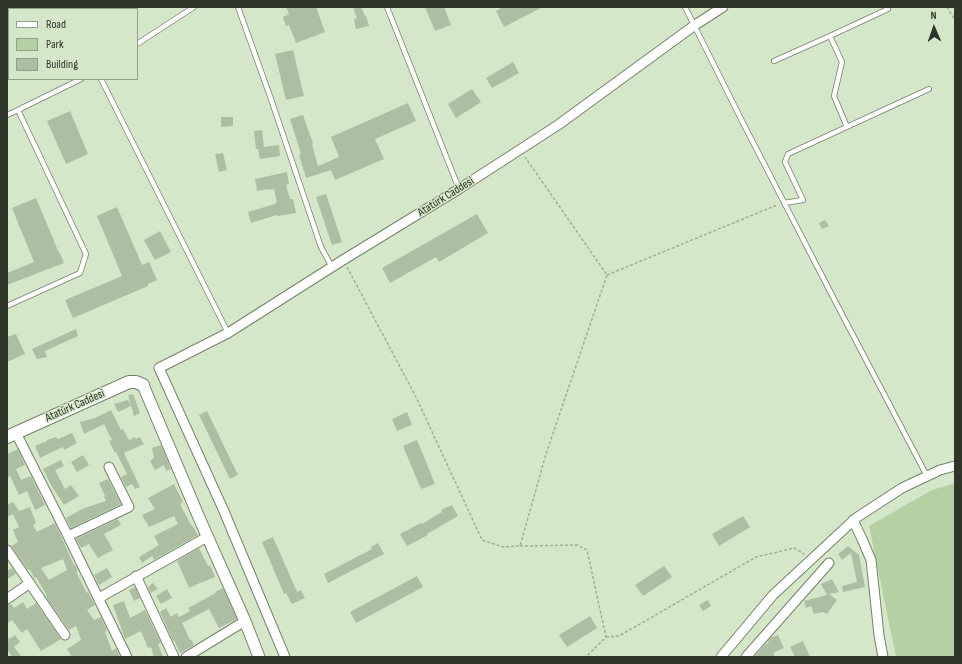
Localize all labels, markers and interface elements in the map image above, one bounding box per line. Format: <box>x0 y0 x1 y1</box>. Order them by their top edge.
legend <box>8 8 138 80</box>
north arrow <box>914 8 954 48</box>
text: N <box>930 9 937 22</box>
text: Road <box>46 17 66 32</box>
text: Park <box>46 37 64 52</box>
text: Building <box>46 57 78 72</box>
street label: Atatürk Caddesi <box>415 174 477 220</box>
street label: Atatürk Caddesi <box>43 386 107 426</box>

